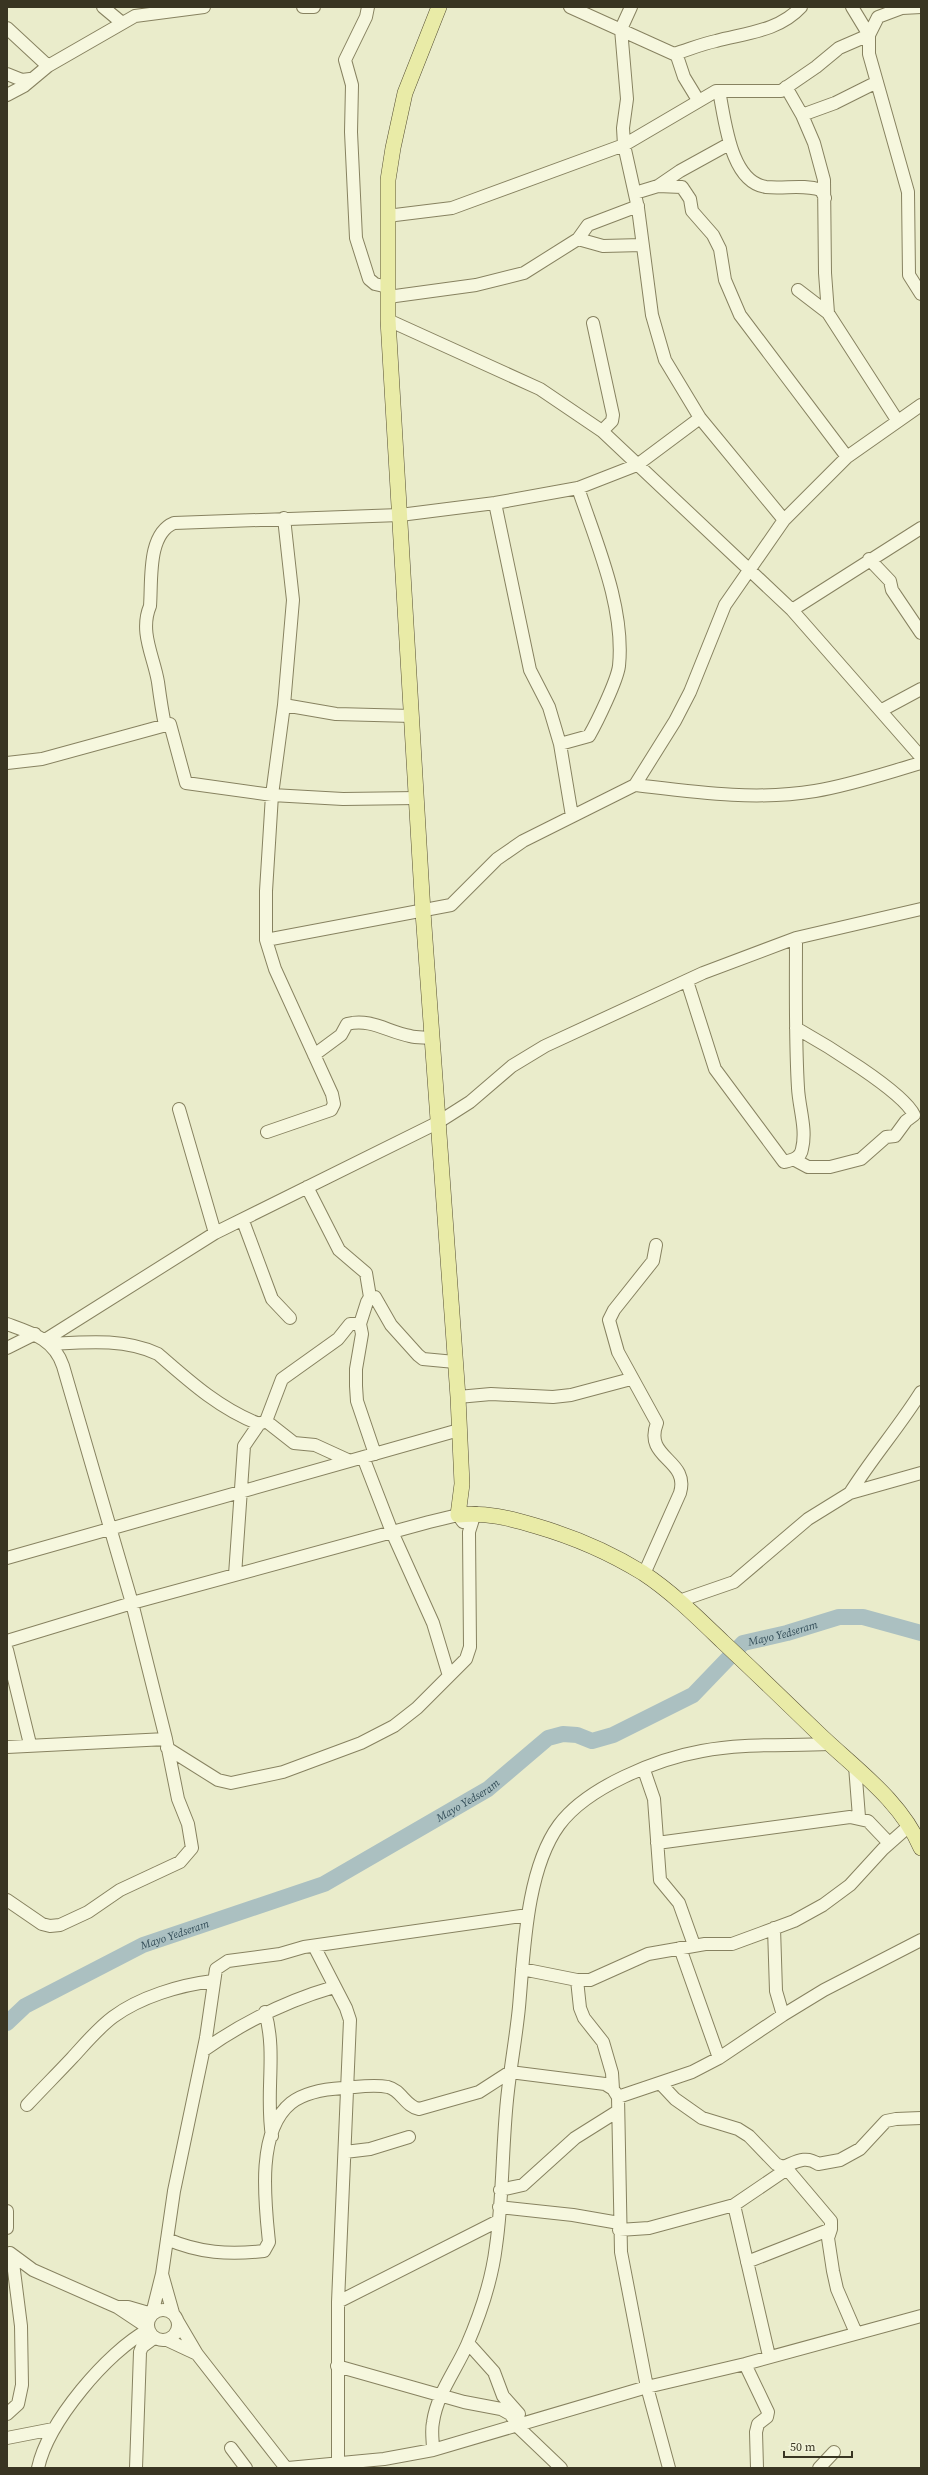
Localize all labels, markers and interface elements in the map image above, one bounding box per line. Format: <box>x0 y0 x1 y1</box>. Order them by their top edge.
water label: Mayo Yedseram <box>745 1617 819 1649</box>
water label: Mayo Yedseram <box>432 1775 503 1826</box>
water label: Mayo Yedseram <box>137 1916 211 1953</box>
scale bar <box>784 2433 852 2459</box>
text: 50 m <box>790 2439 816 2455</box>

